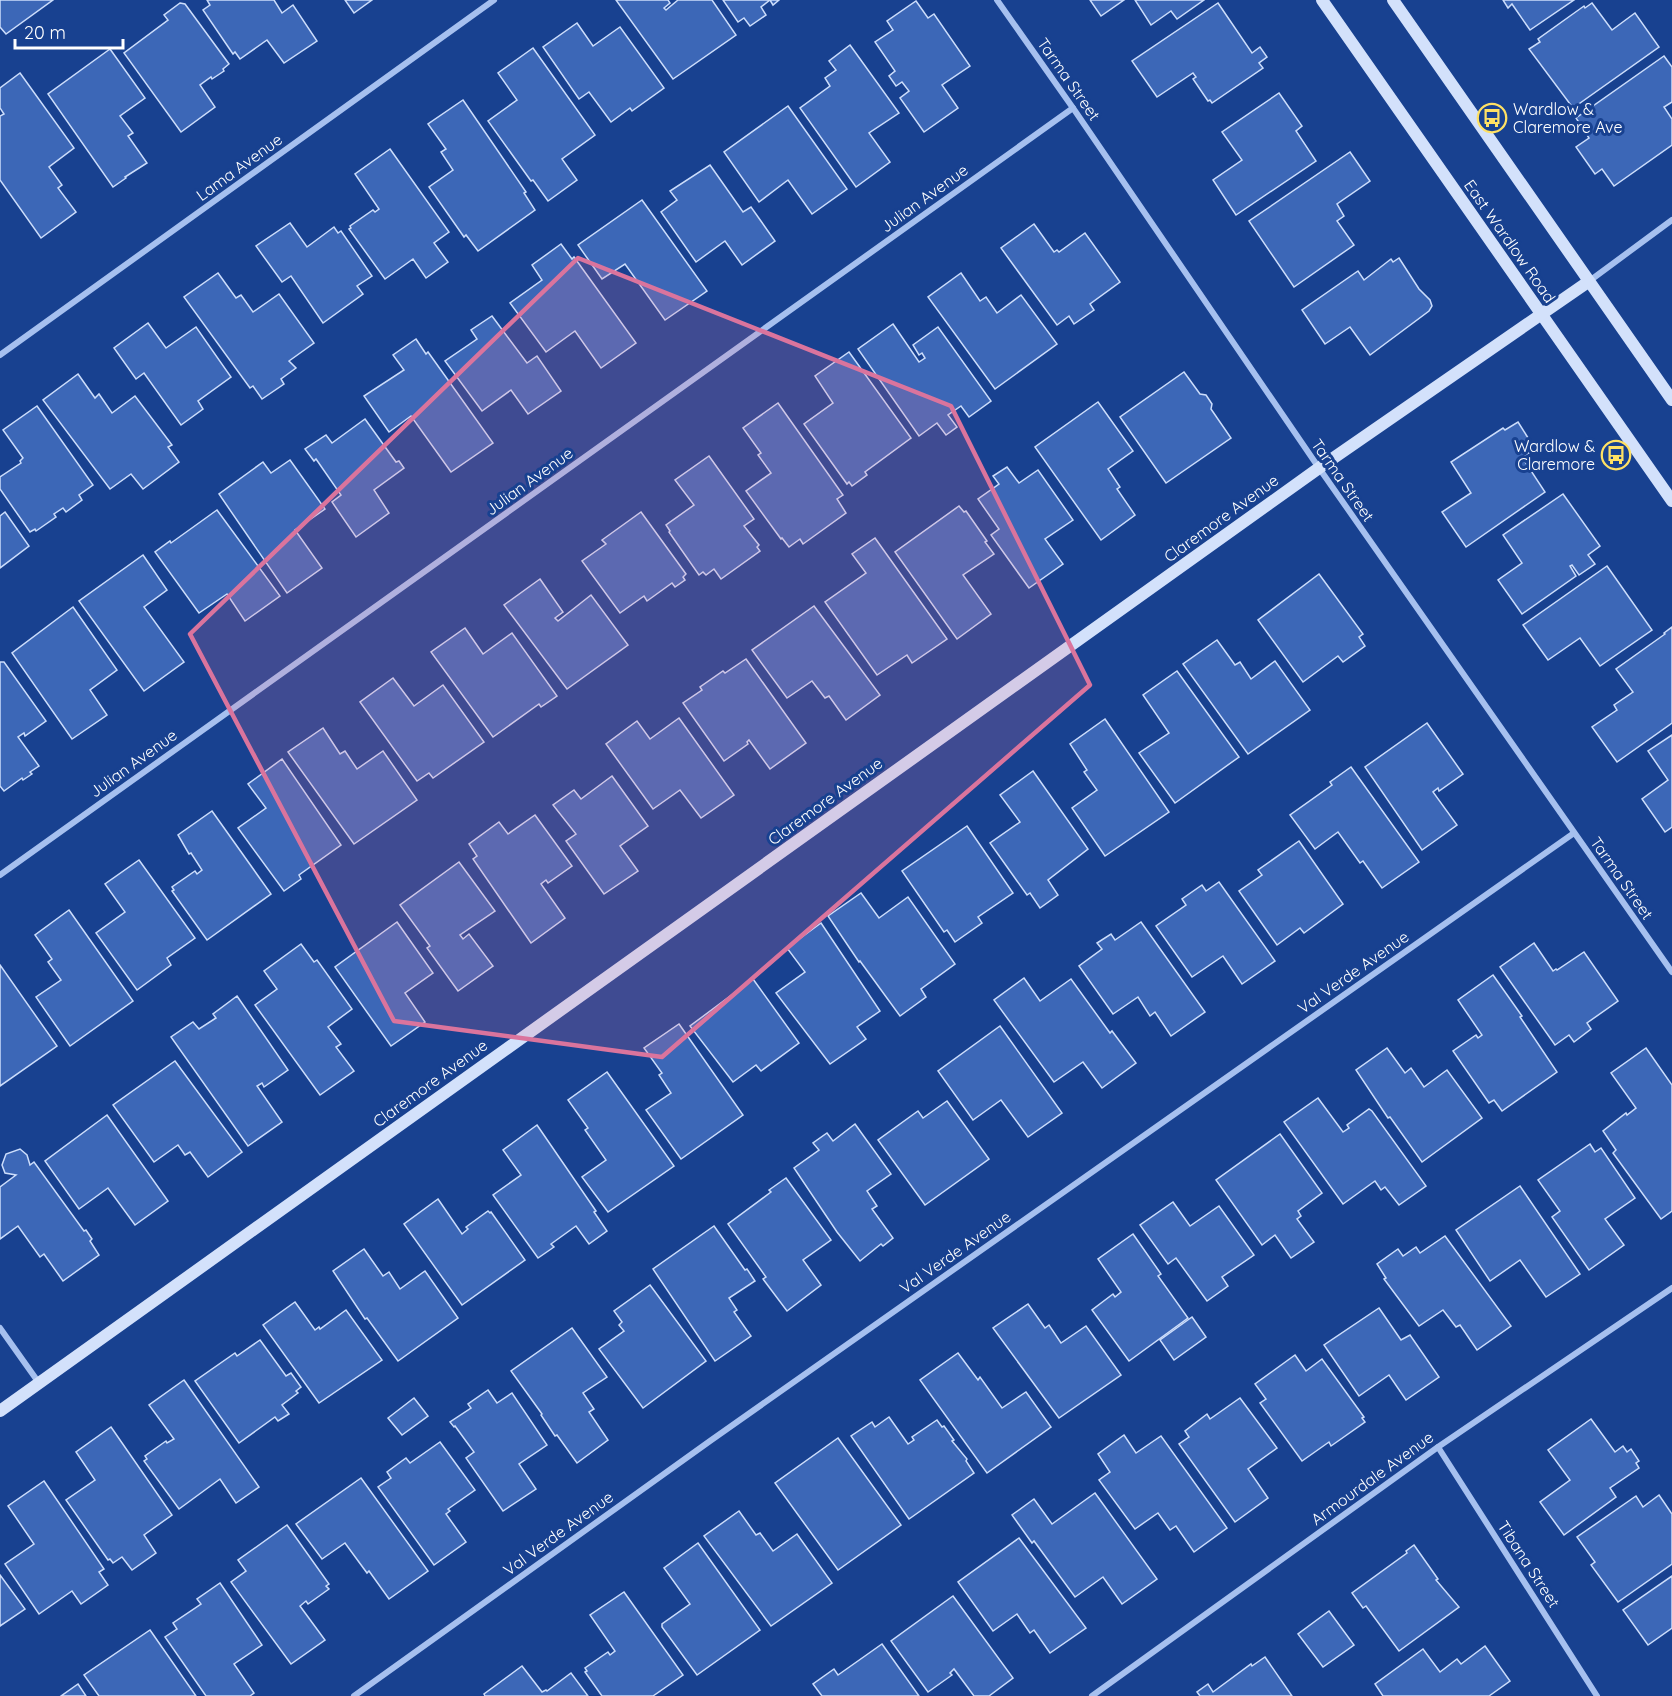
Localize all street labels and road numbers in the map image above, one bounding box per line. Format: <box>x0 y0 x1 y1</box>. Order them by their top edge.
street label: Tarma Street <box>1033 34 1105 124</box>
street label: Lama Avenue <box>192 129 286 205</box>
street label: Julian Avenue <box>876 160 972 236</box>
street label: East Wardlow Road <box>1460 176 1560 306</box>
street label: Tarma Street <box>1307 435 1379 525</box>
street label: Julian Avenue <box>481 443 577 519</box>
street label: Claremore Avenue <box>1160 470 1282 566</box>
street label: Julian Avenue <box>85 725 181 801</box>
street label: Claremore Avenue <box>764 753 886 849</box>
street label: Tarma Street <box>1586 833 1658 923</box>
street label: Val Verde Avenue <box>1294 926 1412 1018</box>
street label: Claremore Avenue <box>369 1035 491 1131</box>
street label: Val Verde Avenue <box>896 1206 1014 1298</box>
street label: Armourdale Avenue <box>1307 1427 1437 1529</box>
street label: Val Verde Avenue <box>499 1486 617 1580</box>
street label: Tibana Street <box>1494 1517 1564 1611</box>

